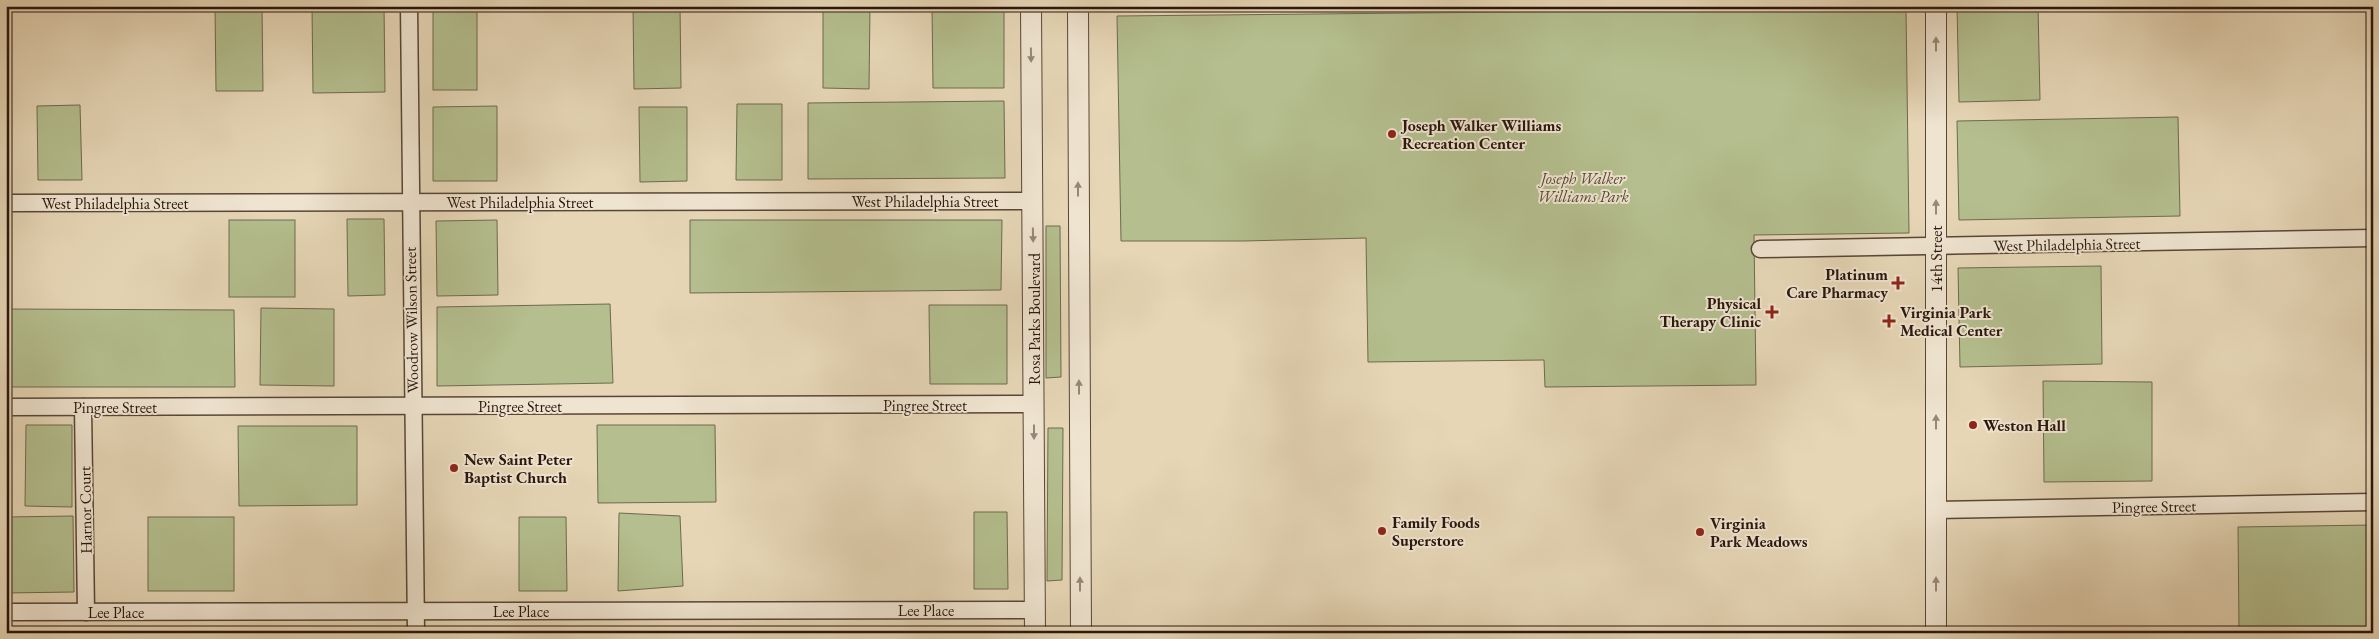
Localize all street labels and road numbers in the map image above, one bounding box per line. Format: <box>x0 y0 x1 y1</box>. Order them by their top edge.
street label: West Philadelphia Street <box>851 191 999 212</box>
street label: West Philadelphia Street <box>446 192 594 213</box>
street label: West Philadelphia Street <box>41 193 189 214</box>
street label: 14th Street <box>1926 226 1947 292</box>
street label: West Philadelphia Street <box>1993 233 2141 256</box>
street label: Woodrow Wilson Street <box>400 247 423 393</box>
street label: Rosa Parks Boulevard <box>1024 252 1045 385</box>
street label: Pingree Street <box>883 395 967 416</box>
street label: Pingree Street <box>478 396 562 417</box>
street label: Pingree Street <box>73 397 157 418</box>
street label: Harnor Court <box>74 466 97 554</box>
street label: Pingree Street <box>2112 495 2196 518</box>
street label: Lee Place <box>898 600 954 621</box>
street label: Lee Place <box>493 601 549 622</box>
street label: Lee Place <box>88 602 144 623</box>

